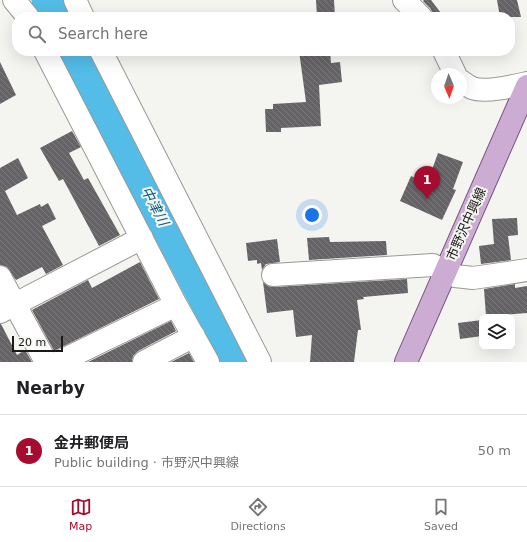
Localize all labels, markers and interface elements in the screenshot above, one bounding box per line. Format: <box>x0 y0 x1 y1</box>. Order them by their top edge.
search box <box>12 12 515 56</box>
icon: search <box>26 23 48 45</box>
text: Search here <box>58 25 148 43</box>
north arrow <box>431 68 467 104</box>
pin: 1 <box>414 166 440 199</box>
water label: 中津川 <box>138 184 173 230</box>
street label: 市野沢中興線 <box>443 185 489 263</box>
your location <box>302 205 322 225</box>
map controls <box>479 314 515 350</box>
button: layers <box>479 314 515 350</box>
scale bar <box>12 334 63 353</box>
text: 20 m <box>18 336 46 349</box>
text: Nearby <box>16 378 85 398</box>
text: 金井郵便局 <box>54 434 129 452</box>
text: 1 <box>24 443 34 458</box>
text: 50 m <box>478 443 511 458</box>
text: Public building · 市野沢中興線 <box>54 455 239 470</box>
tab: Map <box>69 496 92 533</box>
tab: Directions <box>230 496 286 533</box>
tab: Saved <box>424 496 458 533</box>

